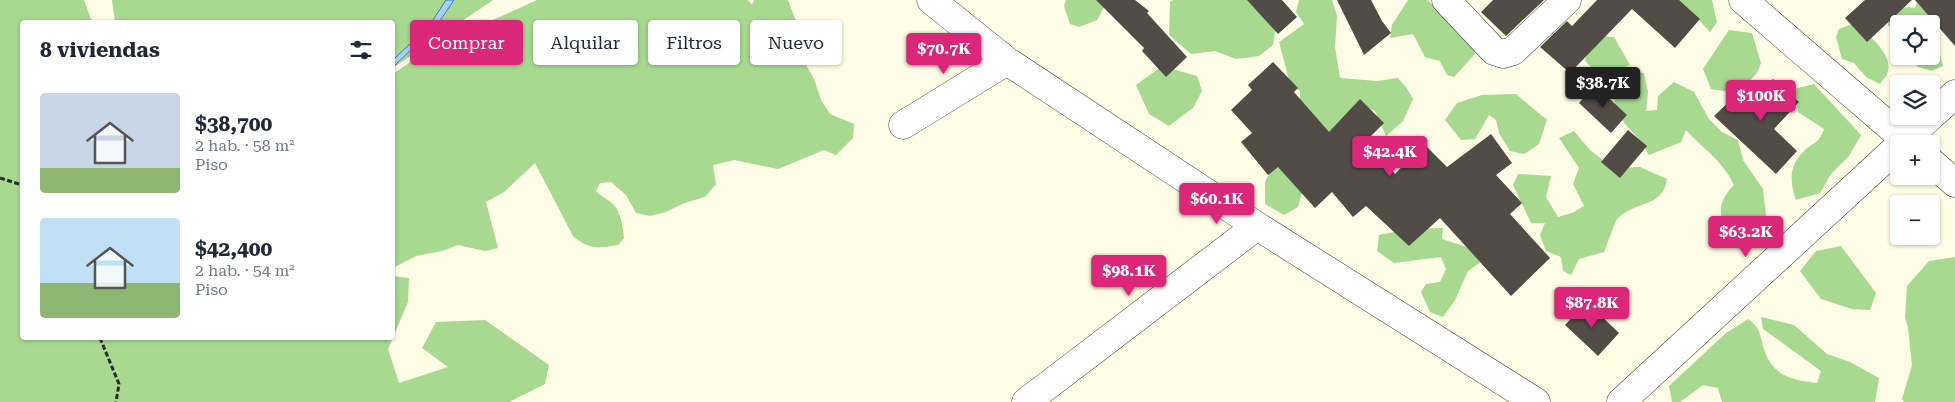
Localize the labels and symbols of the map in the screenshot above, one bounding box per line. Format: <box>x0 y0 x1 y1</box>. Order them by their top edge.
pin: $70.7K <box>903 32 985 75</box>
pin: $38.7K <box>1562 66 1644 109</box>
pin: $100K <box>1726 80 1796 122</box>
pin: $42.4K <box>1349 136 1431 178</box>
pin: $60.1K <box>1176 182 1258 225</box>
pin: $63.2K <box>1705 216 1787 258</box>
pin: $98.1K <box>1088 254 1170 297</box>
pin: $87.8K <box>1551 286 1633 329</box>

